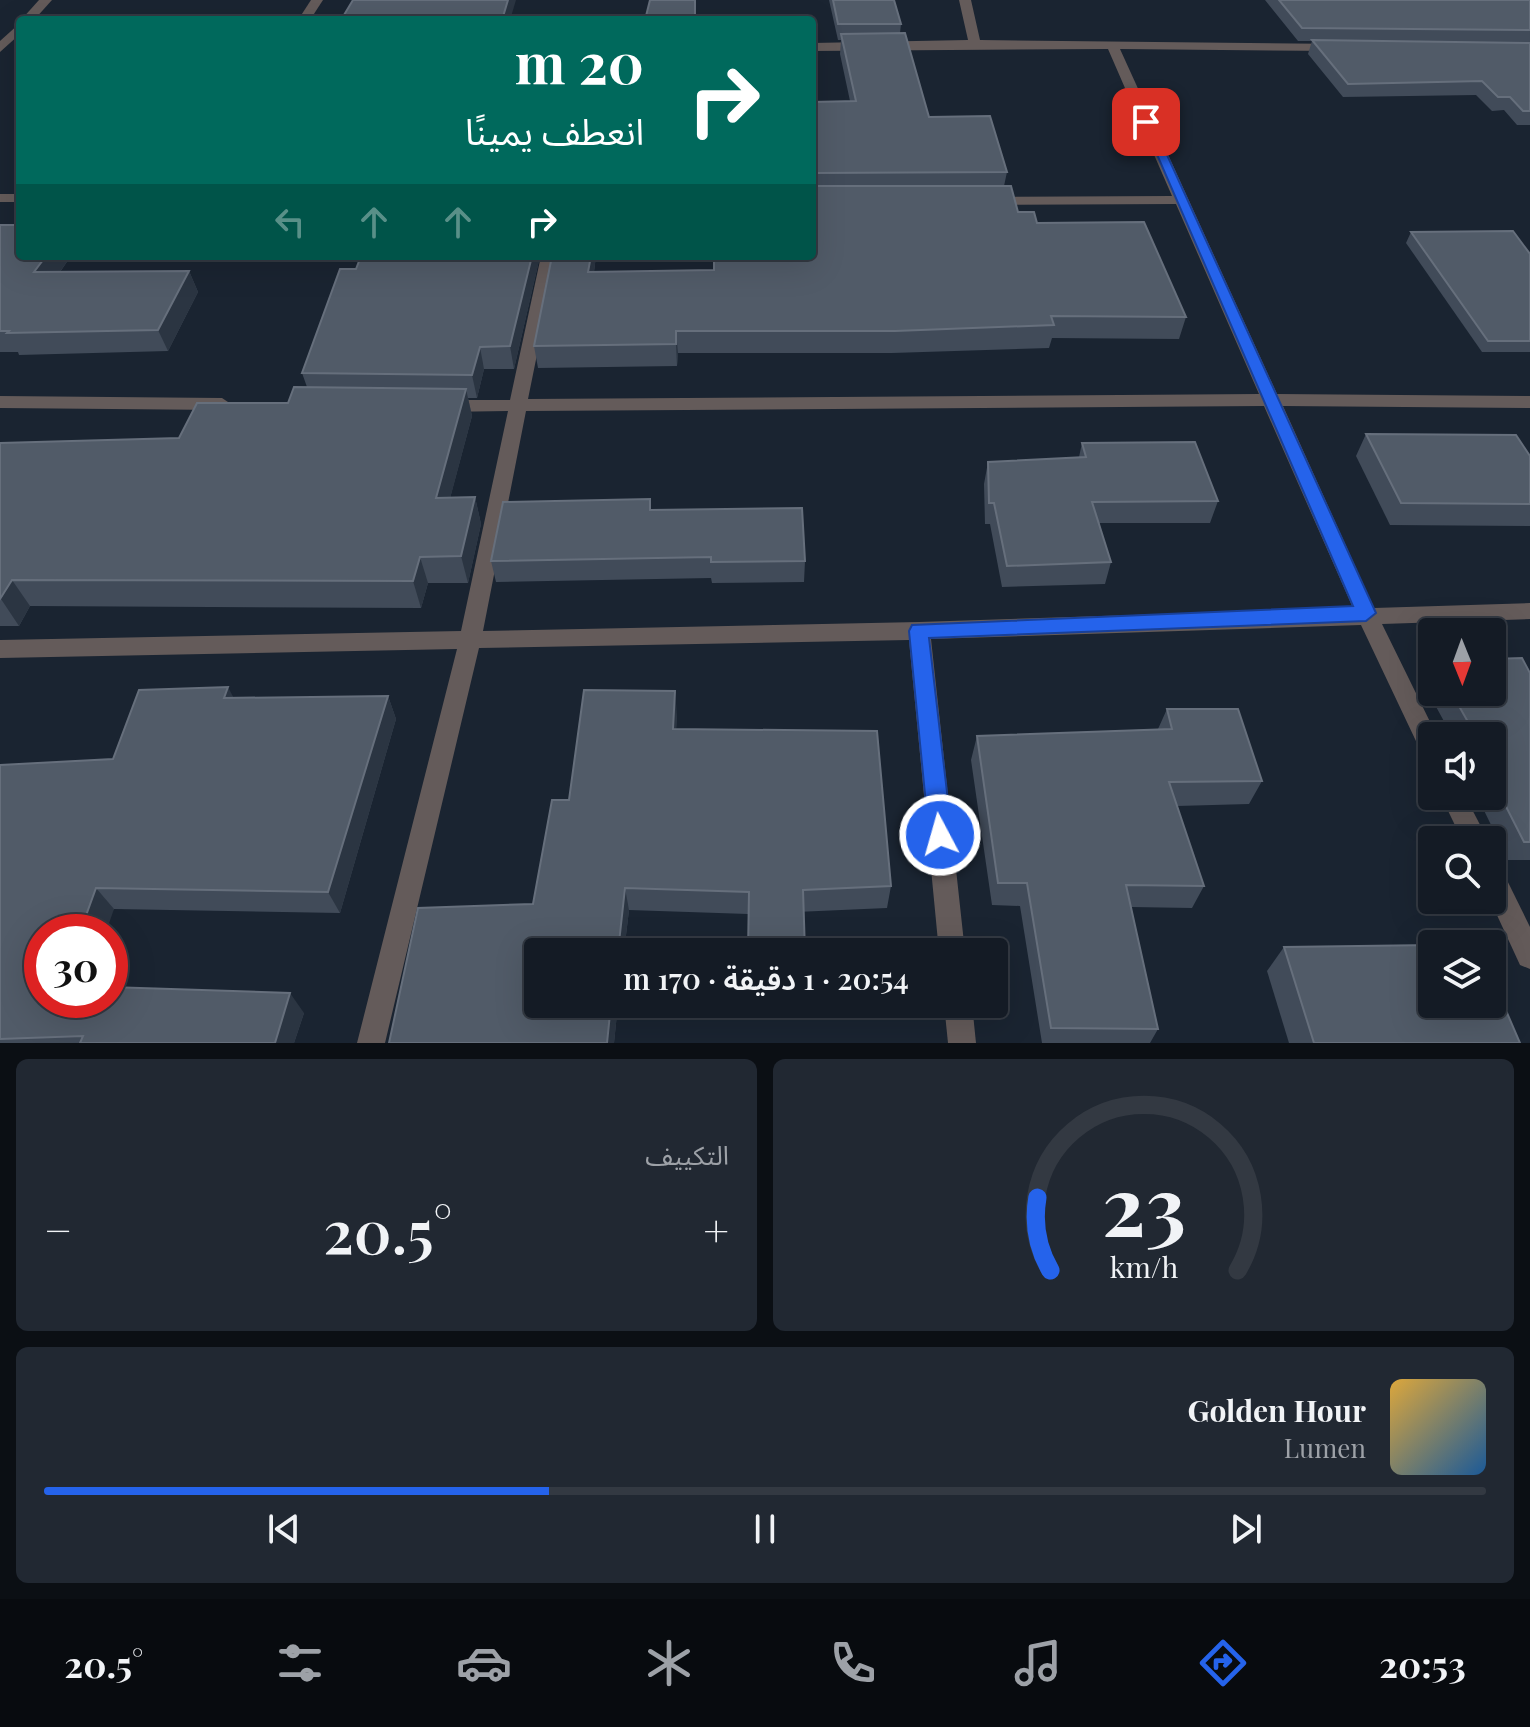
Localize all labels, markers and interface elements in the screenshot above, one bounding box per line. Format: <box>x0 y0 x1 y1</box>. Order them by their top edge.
text: 20 m <box>515 24 644 99</box>
icon: right <box>672 48 776 152</box>
pin <box>1112 88 1180 156</box>
icon: arrive <box>1124 100 1168 144</box>
text: انعطف يمينًا <box>465 106 644 154</box>
icon: left <box>268 200 312 244</box>
icon: ahead <box>352 200 396 244</box>
icon: ahead <box>436 200 480 244</box>
icon: right <box>520 200 564 244</box>
north arrow <box>1418 618 1506 706</box>
map controls <box>1418 618 1506 1018</box>
button: sound <box>1418 722 1506 810</box>
position arrow <box>898 793 982 877</box>
button: search <box>1418 826 1506 914</box>
speed limit sign: 30 <box>24 914 128 1018</box>
button: layers <box>1418 930 1506 1018</box>
text: 20:54 · 1 دقيقة · 170 m <box>623 958 909 998</box>
text: التكييف <box>645 1137 729 1172</box>
text: 23 <box>1101 1147 1186 1258</box>
text: 20.5° <box>323 1189 452 1269</box>
text: − <box>44 1199 72 1258</box>
text: + <box>703 1199 729 1258</box>
text: km/h <box>1109 1247 1178 1285</box>
text: Golden Hour <box>1187 1390 1366 1430</box>
text: Lumen <box>1284 1430 1366 1465</box>
icon: previous <box>262 1507 306 1551</box>
icon: pause <box>743 1507 787 1551</box>
icon: next <box>1224 1507 1268 1551</box>
icon: filters <box>272 1635 328 1691</box>
icon: car <box>456 1635 512 1691</box>
icon: climate <box>641 1635 697 1691</box>
icon: phone <box>825 1635 881 1691</box>
icon: music <box>1010 1635 1066 1691</box>
icon: directions <box>1195 1635 1251 1691</box>
text: 20.5° <box>64 1639 143 1687</box>
text: 20:53 <box>1379 1639 1466 1687</box>

